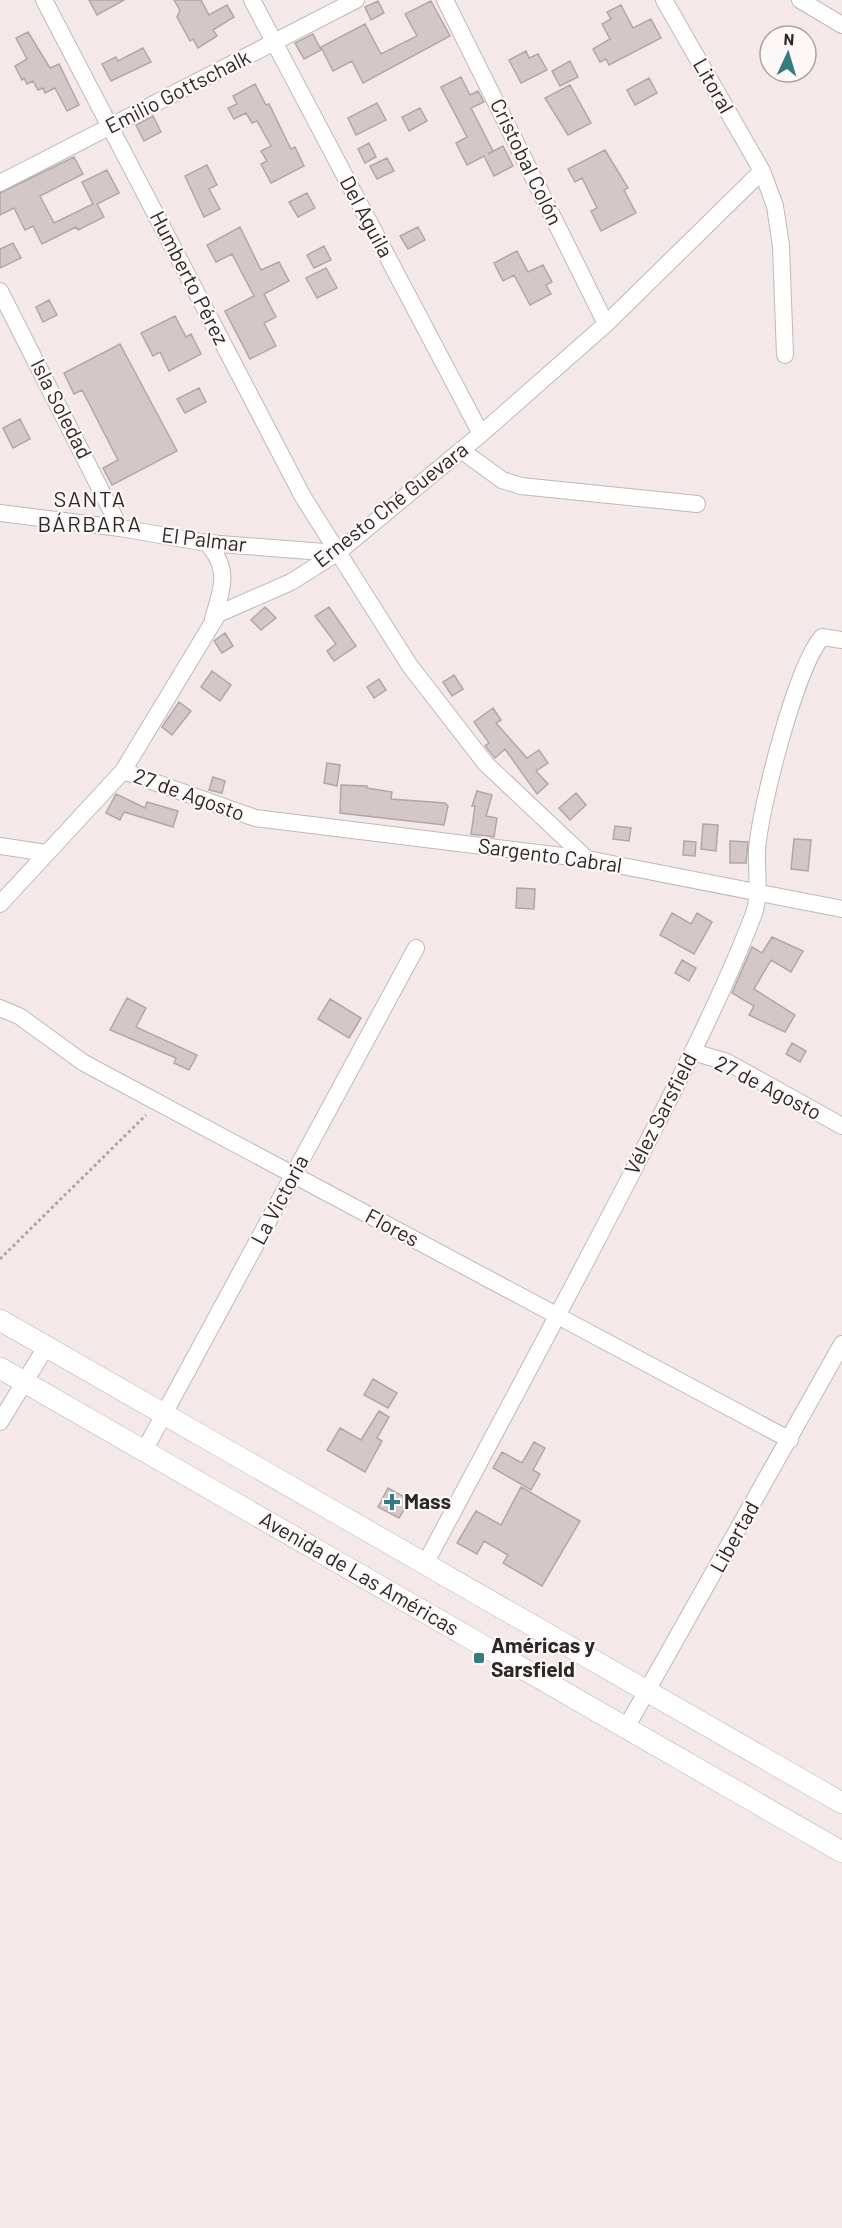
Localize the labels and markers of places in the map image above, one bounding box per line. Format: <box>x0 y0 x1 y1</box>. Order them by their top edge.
place label: Mass <box>404 1488 451 1513</box>
marker: Mass <box>385 1495 399 1509</box>
place label: Américas y Sarsfield <box>491 1632 595 1681</box>
marker: Américas y Sarsfield <box>472 1651 486 1665</box>

